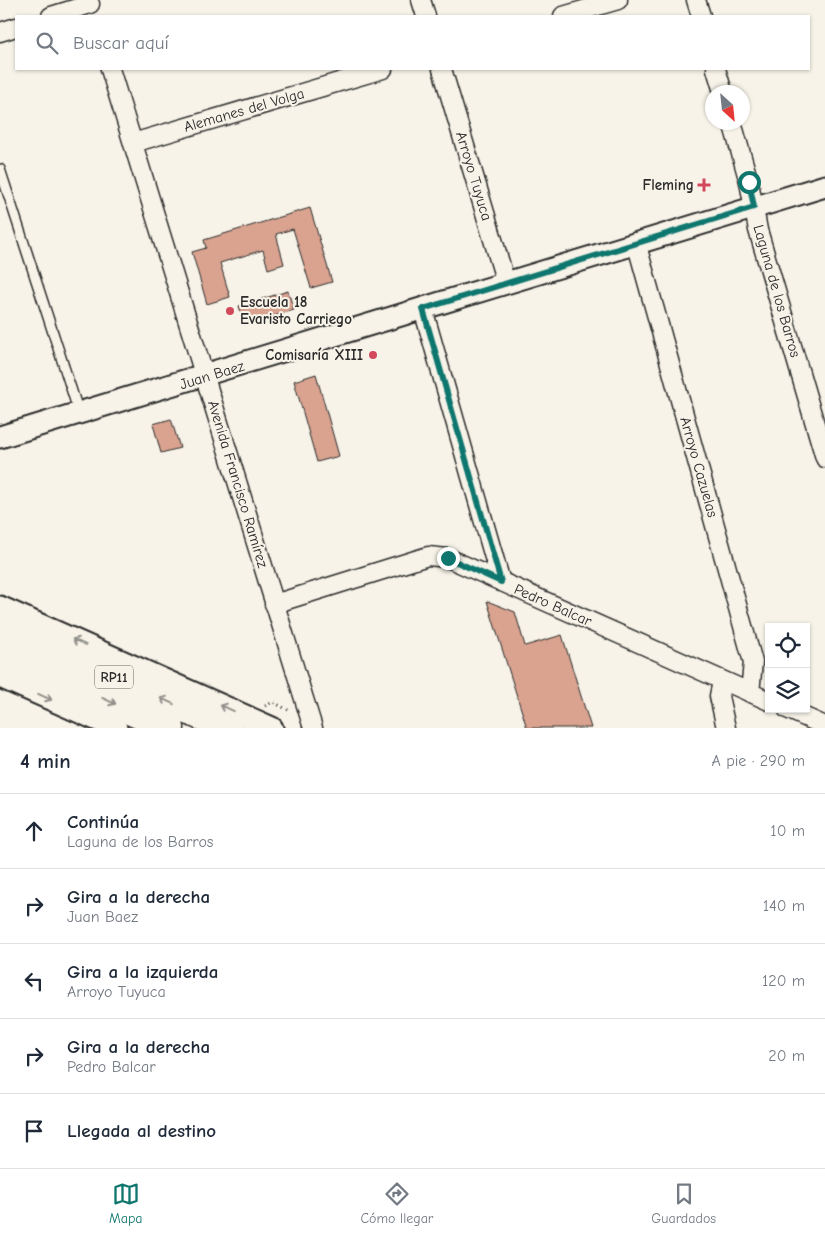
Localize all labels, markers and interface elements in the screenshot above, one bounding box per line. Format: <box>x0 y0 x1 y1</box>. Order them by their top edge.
search box <box>15 15 810 70</box>
icon: search <box>33 29 61 57</box>
text: Buscar aquí <box>73 32 169 54</box>
street label: Alemanes del Volga <box>182 84 306 136</box>
north arrow <box>705 85 750 130</box>
street label: Arroyo Tuyuca <box>452 129 496 223</box>
route start <box>738 171 761 194</box>
place label: Fleming <box>642 176 694 194</box>
marker: Fleming <box>698 179 710 191</box>
street label: Laguna de los Barros <box>749 223 805 359</box>
place label: Escuela 18 Evaristo Carriego <box>240 293 352 328</box>
marker: Escuela 18 Evaristo Carriego <box>224 305 236 317</box>
place label: Comisaría XIII <box>265 346 363 364</box>
marker: Comisaría XIII <box>367 349 379 361</box>
street label: Juan Baez <box>178 357 247 393</box>
street label: Avenida Francisco Ramírez <box>204 398 272 570</box>
street label: Arroyo Cazuelas <box>676 415 722 519</box>
route end <box>437 547 460 570</box>
street label: Pedro Balcar <box>511 580 595 630</box>
map controls <box>765 623 810 713</box>
button: locate <box>765 623 810 668</box>
one-way arrow <box>72 636 87 646</box>
road number: RP11 <box>95 666 133 689</box>
button: layers <box>765 668 810 713</box>
one-way arrow <box>37 692 52 702</box>
one-way arrow <box>101 696 116 706</box>
one-way arrow <box>160 696 175 705</box>
one-way arrow <box>220 702 235 712</box>
text: 4 min <box>20 749 71 773</box>
text: A pie · 290 m <box>712 752 805 770</box>
text: Continúa <box>67 811 139 833</box>
icon: ahead <box>20 817 48 845</box>
text: 10 m <box>770 822 805 840</box>
text: Laguna de los Barros <box>67 833 213 851</box>
text: Gira a la derecha <box>67 886 210 908</box>
icon: right <box>20 892 48 920</box>
text: 140 m <box>763 897 805 915</box>
text: Juan Baez <box>67 908 138 926</box>
text: Gira a la izquierda <box>67 961 218 983</box>
icon: left <box>20 967 48 995</box>
text: 120 m <box>762 972 805 990</box>
text: Arroyo Tuyuca <box>67 983 166 1001</box>
text: Gira a la derecha <box>67 1036 210 1058</box>
icon: right <box>20 1042 48 1070</box>
text: 20 m <box>768 1047 805 1065</box>
text: Pedro Balcar <box>67 1058 156 1076</box>
icon: arrive <box>20 1117 48 1145</box>
text: Llegada al destino <box>67 1120 216 1142</box>
tab: Mapa <box>109 1180 143 1227</box>
tab: Cómo llegar <box>360 1180 433 1227</box>
tab: Guardados <box>651 1180 716 1227</box>

